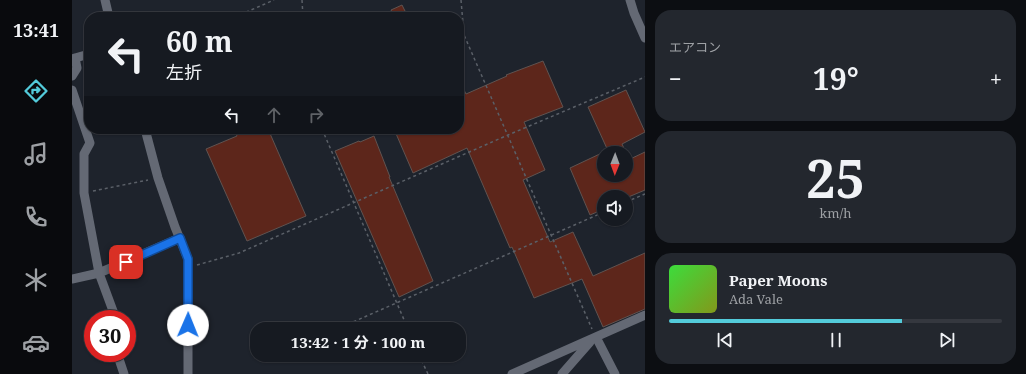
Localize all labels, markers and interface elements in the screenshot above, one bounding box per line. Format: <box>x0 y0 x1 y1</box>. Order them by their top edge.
text: 13:41 <box>13 18 59 42</box>
text: 60 m <box>166 22 233 60</box>
icon: left <box>100 28 152 80</box>
text: エアコン <box>669 38 721 56</box>
text: 19° <box>813 58 859 99</box>
text: 左折 <box>166 60 202 84</box>
text: − <box>669 63 682 93</box>
text: + <box>990 63 1002 93</box>
icon: directions <box>22 77 50 105</box>
icon: left <box>221 104 243 126</box>
icon: ahead <box>263 104 285 126</box>
icon: right <box>305 104 327 126</box>
icon: music <box>22 140 50 168</box>
text: 25 <box>806 142 865 213</box>
north arrow <box>597 146 633 182</box>
map controls <box>597 146 633 226</box>
button: sound <box>597 190 633 226</box>
icon: phone <box>22 203 50 231</box>
text: km/h <box>820 204 851 222</box>
pin <box>109 245 143 279</box>
icon: arrive <box>115 251 137 273</box>
icon: climate <box>22 266 50 294</box>
text: Paper Moons <box>729 270 828 290</box>
text: Ada Vale <box>729 290 783 308</box>
position arrow <box>167 304 209 346</box>
speed limit sign: 30 <box>84 310 136 362</box>
icon: car <box>22 329 50 357</box>
icon: previous <box>714 329 736 351</box>
icon: pause <box>825 329 847 351</box>
icon: next <box>936 329 958 351</box>
text: 13:42 · 1 分 · 100 m <box>291 332 425 352</box>

